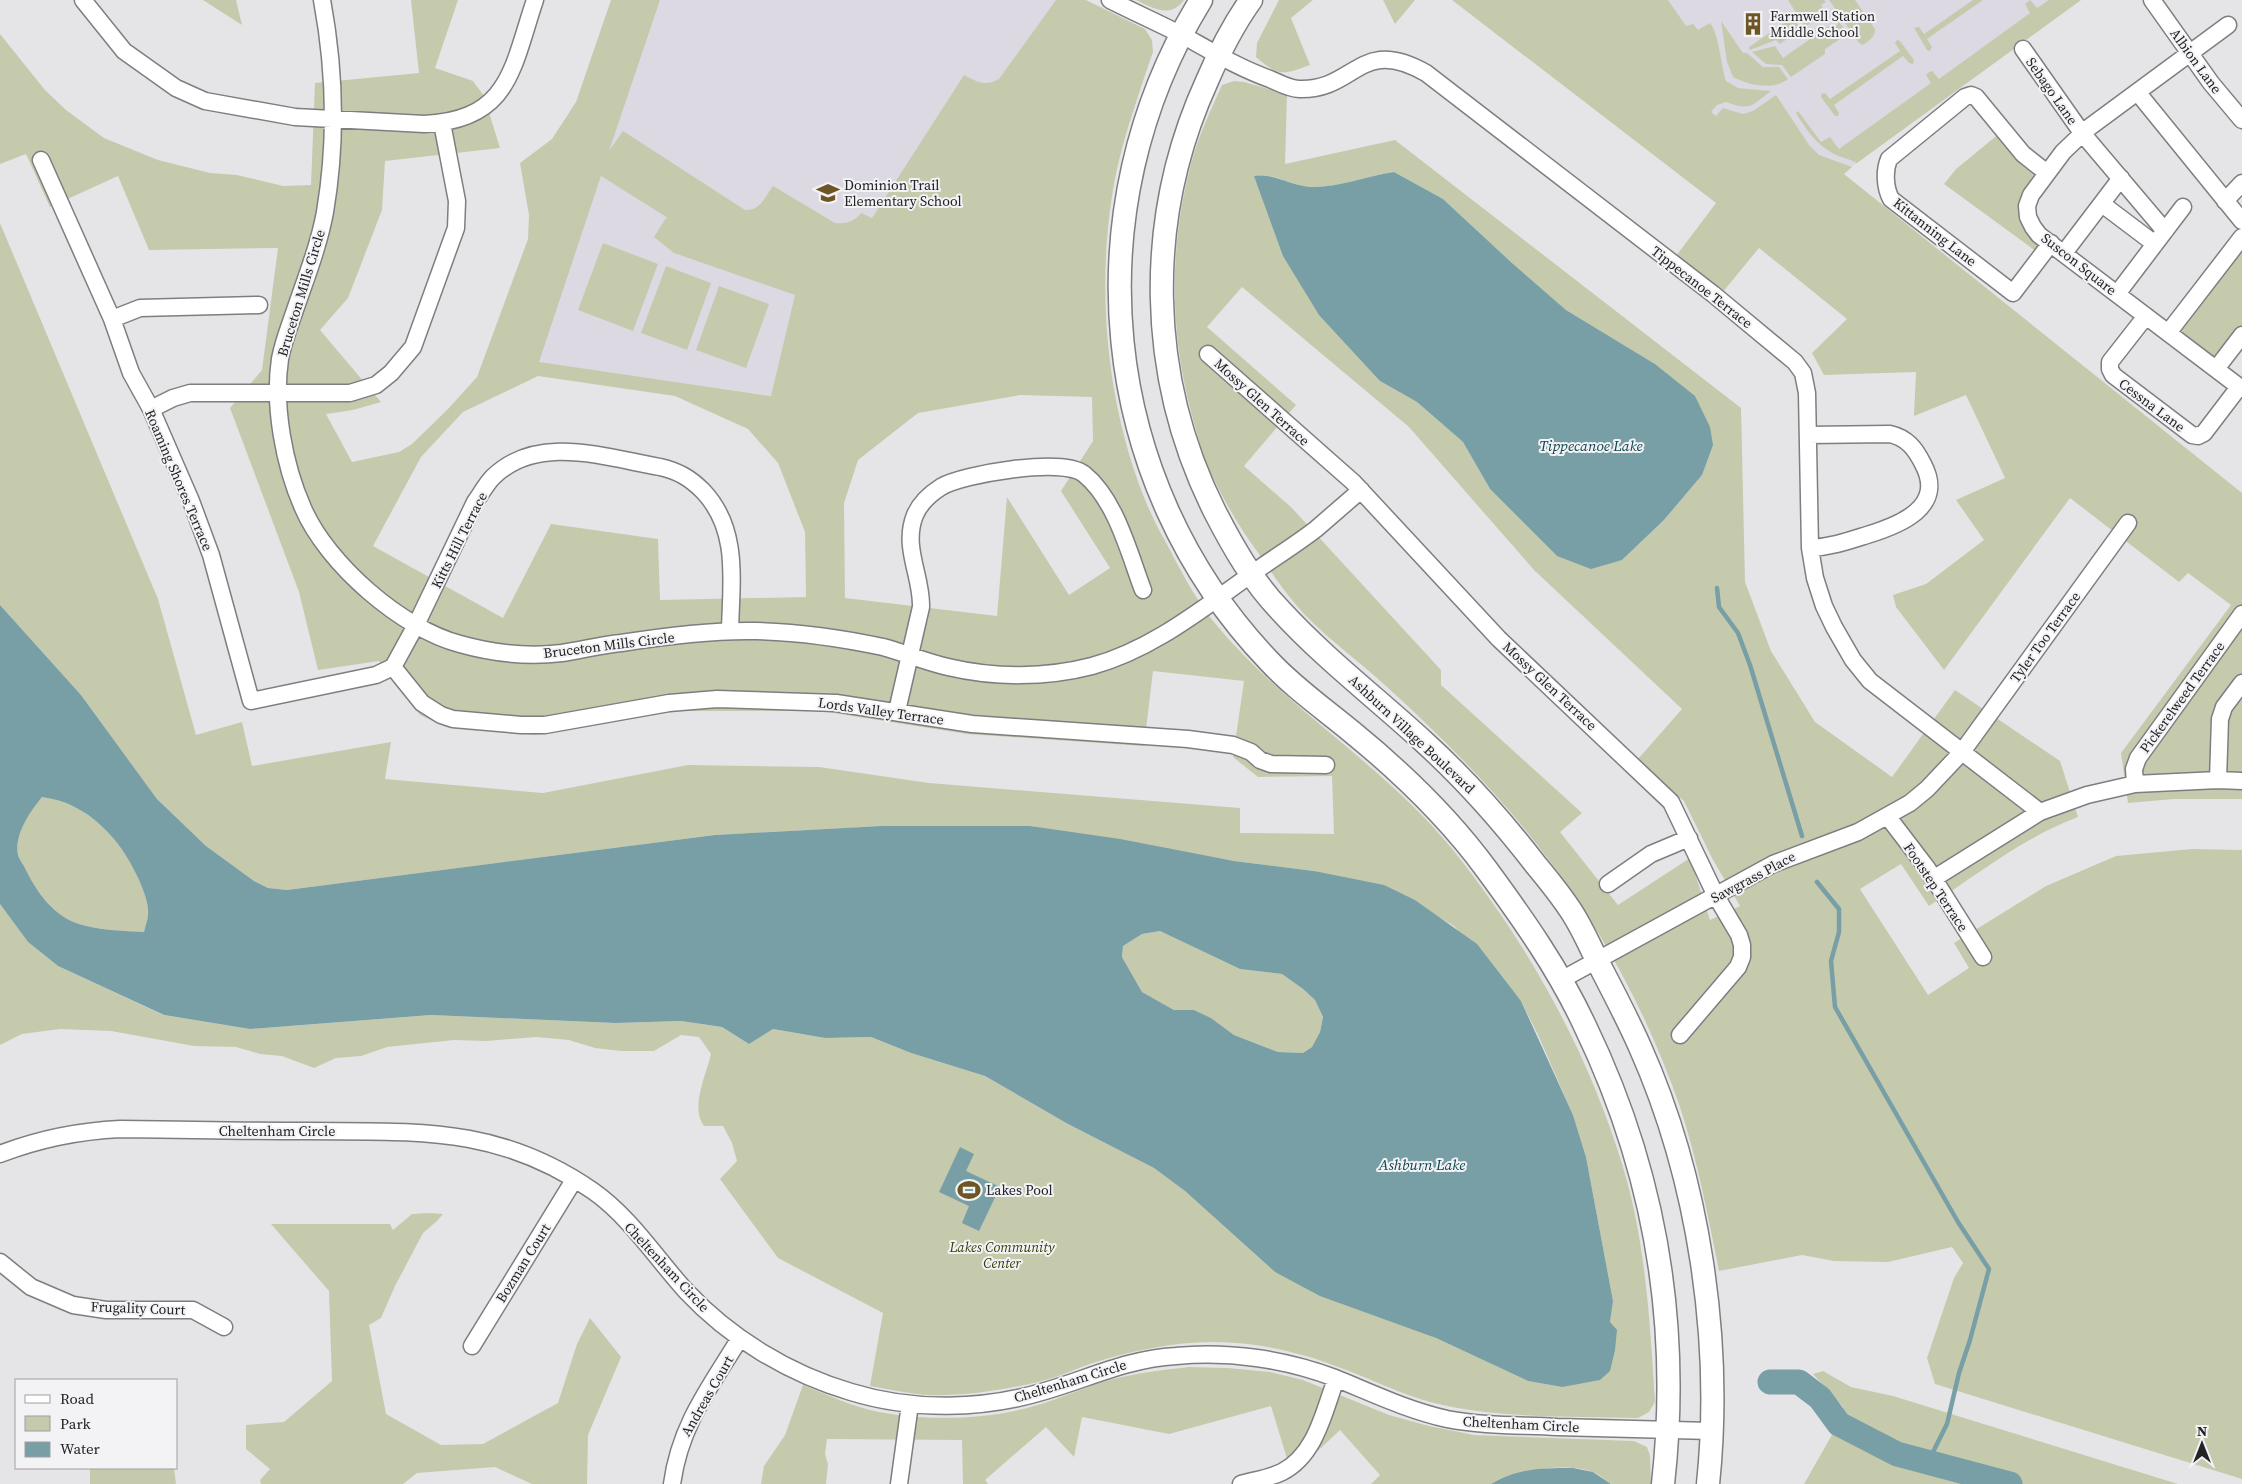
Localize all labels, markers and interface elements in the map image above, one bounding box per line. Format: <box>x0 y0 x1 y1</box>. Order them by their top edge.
place label: Farmwell Station Middle School <box>1770 6 1876 42</box>
building icon: Farmwell Station Middle School <box>1740 11 1766 37</box>
street label: Albion Lane <box>2166 24 2226 98</box>
street label: Sebago Lane <box>2021 53 2083 129</box>
place label: Dominion Trail Elementary School <box>844 175 962 211</box>
school or university icon: Dominion Trail Elementary School <box>815 180 841 206</box>
street label: Kittanning Lane <box>1889 193 1981 271</box>
street label: Bruceton Mills Circle <box>272 227 330 359</box>
street label: Suscon Square <box>2037 228 2121 300</box>
street label: Tippecanoe Terrace <box>1647 241 1757 333</box>
street label: Mossy Glen Terrace <box>1210 354 1314 450</box>
street label: Cessna Lane <box>2115 374 2189 436</box>
street label: Roaming Shores Terrace <box>140 406 218 554</box>
water label: Tippecanoe Lake <box>1539 435 1643 456</box>
street label: Kitts Hill Terrace <box>426 488 492 592</box>
street label: Tyler Too Terrace <box>2005 587 2085 687</box>
street label: Bruceton Mills Circle <box>542 627 676 663</box>
street label: Mossy Glen Terrace <box>1498 637 1602 735</box>
street label: Pickerelweed Terrace <box>2135 637 2229 757</box>
street label: Ashburn Village Boulevard <box>1344 670 1480 798</box>
street label: Lords Valley Terrace <box>817 692 945 730</box>
street label: Footstep Terrace <box>1899 839 1973 935</box>
street label: Sawgrass Place <box>1707 846 1799 908</box>
street label: Cheltenham Circle <box>219 1121 335 1141</box>
water label: Ashburn Lake <box>1378 1154 1465 1175</box>
sports icon: Lakes Pool <box>956 1177 982 1203</box>
place label: Lakes Pool <box>986 1180 1053 1200</box>
street label: Cheltenham Circle <box>620 1217 714 1317</box>
street label: Bozman Court <box>491 1219 555 1306</box>
park label: Lakes Community Center <box>948 1237 1055 1273</box>
street label: Frugality Court <box>90 1296 186 1320</box>
street label: Andreas Court <box>676 1352 738 1440</box>
street label: Cheltenham Circle <box>1011 1354 1129 1408</box>
legend <box>15 1379 178 1469</box>
text: Road <box>60 1388 94 1409</box>
street label: Cheltenham Circle <box>1462 1411 1580 1437</box>
text: Park <box>60 1413 92 1434</box>
north arrow <box>2177 1419 2227 1469</box>
text: N <box>2197 1421 2207 1441</box>
text: Water <box>60 1438 101 1459</box>

